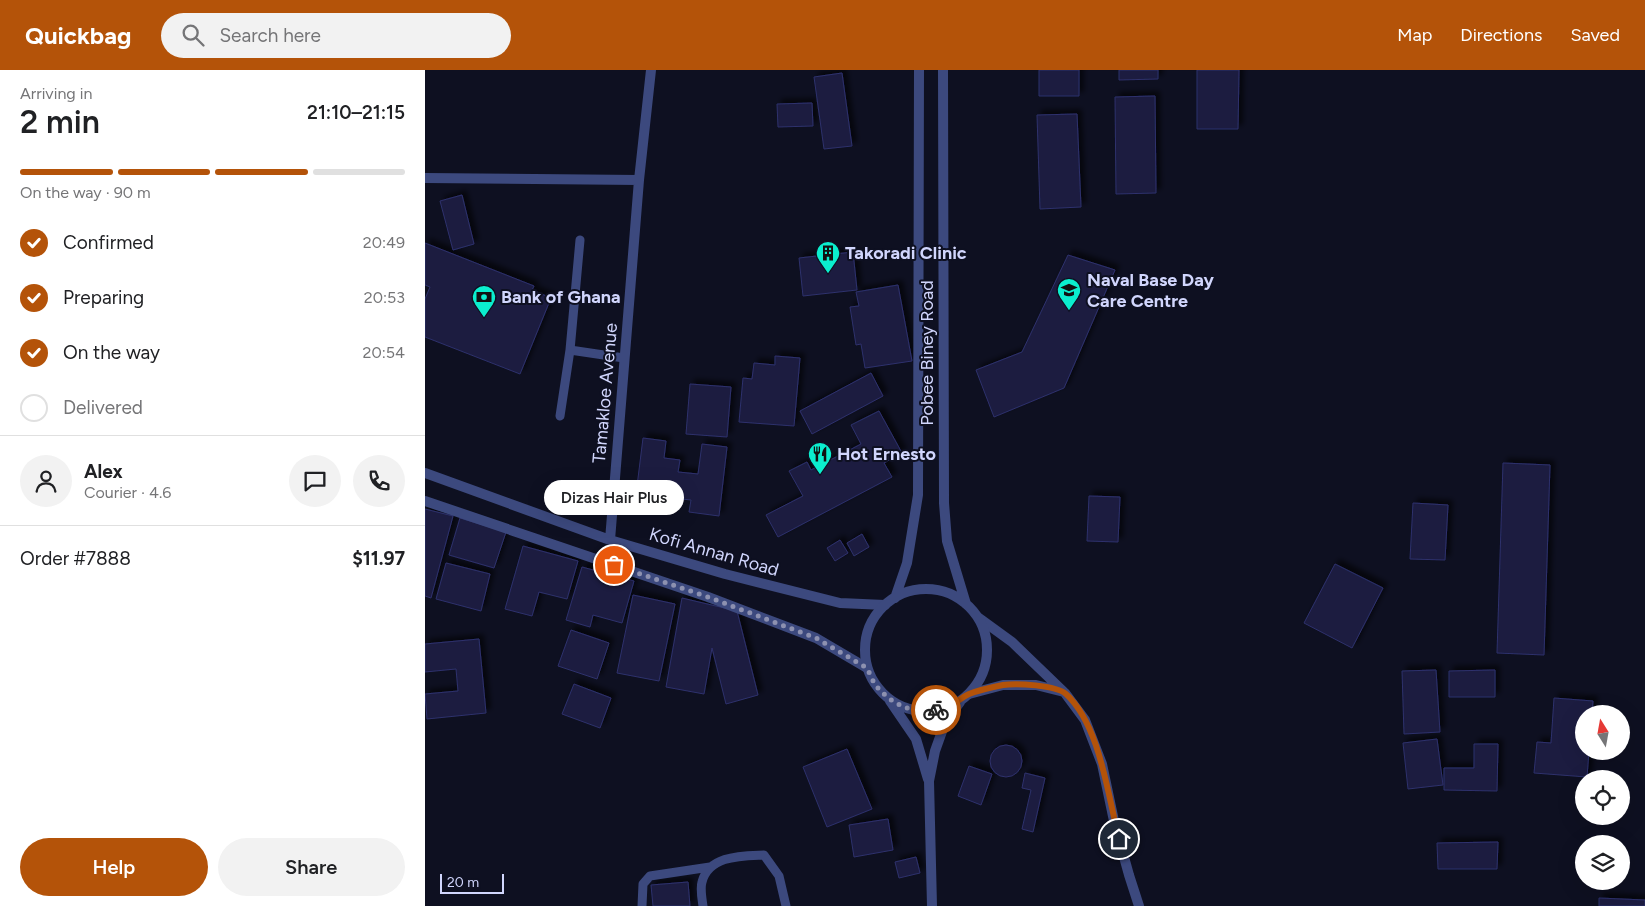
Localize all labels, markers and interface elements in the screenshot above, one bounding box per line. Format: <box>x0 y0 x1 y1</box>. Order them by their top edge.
search box <box>161 13 511 58</box>
text: Quickbag <box>25 21 131 50</box>
icon: search <box>179 21 207 49</box>
text: Search here <box>219 24 321 47</box>
text: Map <box>1397 24 1432 46</box>
text: Directions <box>1460 24 1542 46</box>
text: Saved <box>1570 24 1620 46</box>
text: Arriving in <box>20 84 92 103</box>
text: 21:10–21:15 <box>307 101 405 124</box>
text: 2 min <box>20 103 100 141</box>
text: On the way · 90 m <box>20 183 151 202</box>
icon: check <box>20 229 48 257</box>
text: Confirmed <box>63 231 154 254</box>
text: 20:49 <box>363 233 405 252</box>
building icon: Takoradi Clinic <box>815 240 841 274</box>
place label: Takoradi Clinic <box>845 242 967 264</box>
place label: Naval Base Day Care Centre <box>1087 269 1214 312</box>
school or university icon: Naval Base Day Care Centre <box>1056 277 1082 311</box>
street label: Pobee Biney Road <box>916 280 938 426</box>
icon: check <box>20 284 48 312</box>
bank icon: Bank of Ghana <box>471 284 497 318</box>
text: Preparing <box>63 286 144 309</box>
place label: Bank of Ghana <box>501 286 621 308</box>
text: 20:53 <box>364 288 405 307</box>
street label: Tamakloe Avenue <box>588 322 622 464</box>
icon: check <box>20 339 48 367</box>
text: On the way <box>63 341 160 364</box>
text: 20:54 <box>363 343 405 362</box>
text: Delivered <box>63 396 143 419</box>
restaurant icon: Hot Ernesto <box>807 441 833 475</box>
place label: Hot Ernesto <box>837 443 936 465</box>
button: person <box>20 455 72 507</box>
button: chat <box>289 455 341 507</box>
button: phone <box>353 455 405 507</box>
text: Alex <box>84 460 123 483</box>
callout: Dizas Hair Plus <box>544 480 684 515</box>
text: Courier · 4.6 <box>84 483 171 502</box>
text: Dizas Hair Plus <box>561 488 667 507</box>
street label: Kofi Annan Road <box>647 523 781 581</box>
pin <box>593 544 635 586</box>
text: Order #7888 <box>20 547 131 570</box>
text: $11.97 <box>352 547 405 570</box>
icon: bag <box>600 551 628 579</box>
courier <box>911 685 961 735</box>
icon: bike <box>922 696 950 724</box>
north arrow <box>1575 705 1630 760</box>
map controls <box>1575 705 1630 890</box>
button: locate <box>1575 770 1630 825</box>
pin <box>1098 818 1140 860</box>
icon: home <box>1105 825 1133 853</box>
button: layers <box>1575 835 1630 890</box>
button: Help <box>20 838 208 896</box>
button: Share <box>218 838 405 896</box>
scale bar <box>440 871 504 894</box>
text: 20 m <box>447 874 479 891</box>

